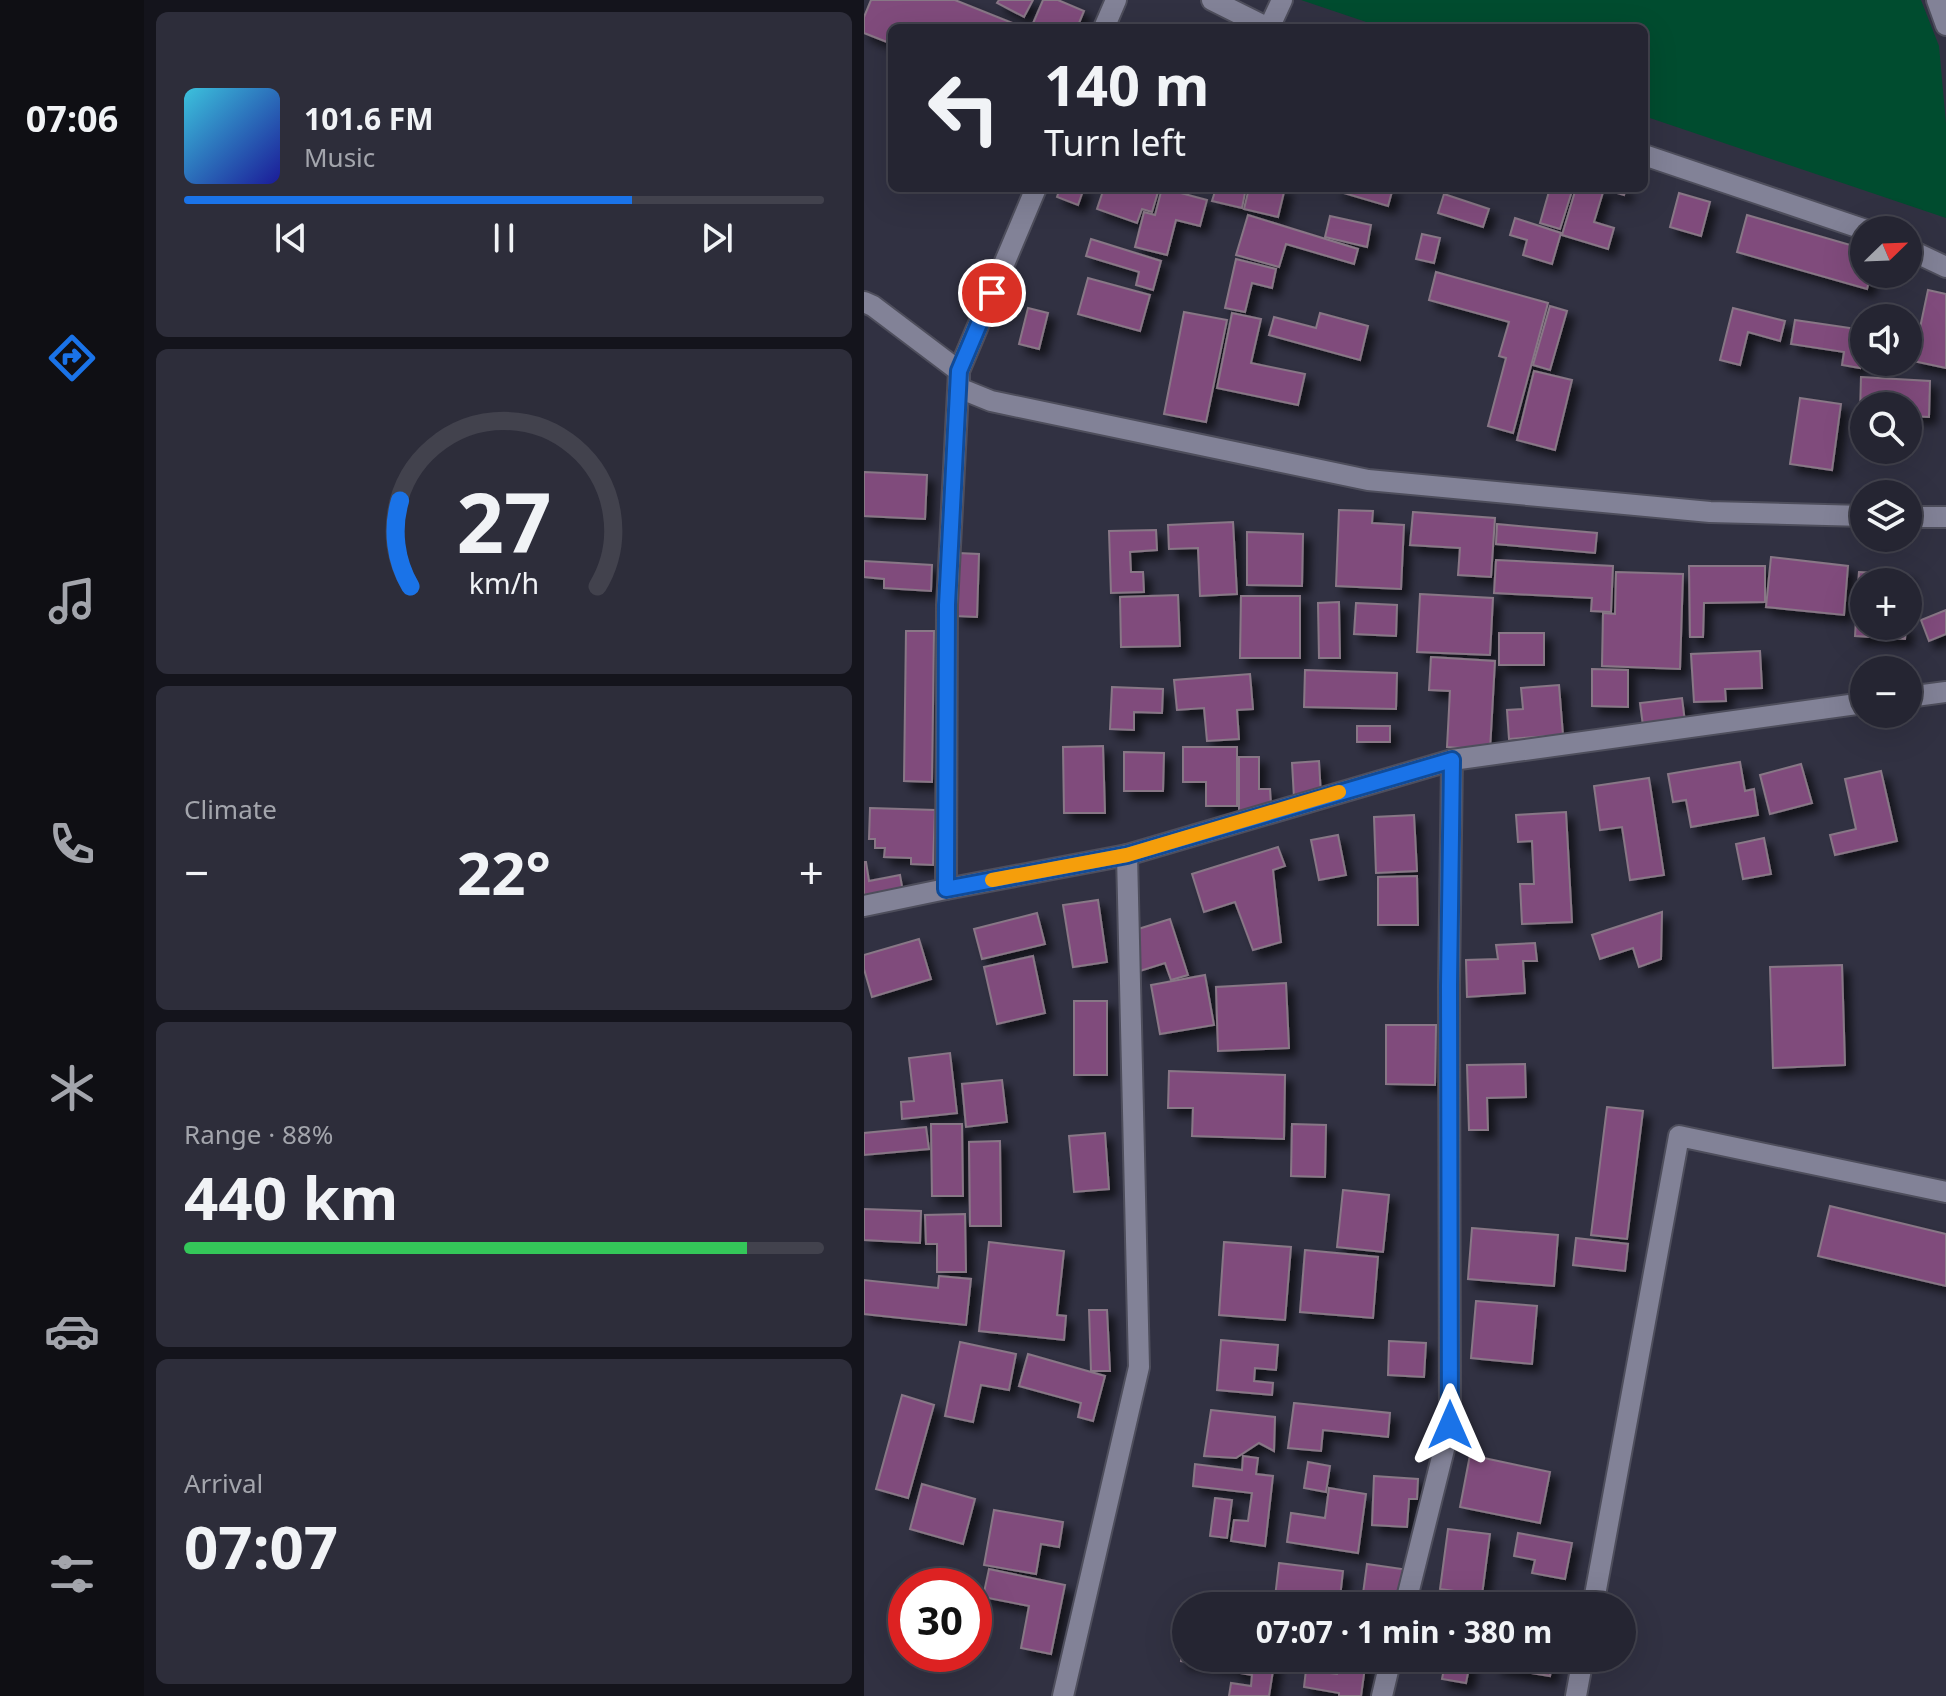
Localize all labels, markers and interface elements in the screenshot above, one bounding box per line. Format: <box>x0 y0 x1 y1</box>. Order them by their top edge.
text: 140 m <box>1044 46 1209 122</box>
icon: left <box>912 56 1016 160</box>
text: 07:06 <box>26 94 118 143</box>
text: 101.6 FM <box>304 98 434 139</box>
text: Turn left <box>1044 118 1186 167</box>
text: Music <box>304 139 375 175</box>
icon: previous <box>269 216 313 260</box>
icon: pause <box>482 216 526 260</box>
icon: next <box>695 216 739 260</box>
north arrow <box>1850 216 1922 288</box>
map controls <box>1850 216 1922 728</box>
pin <box>958 259 1026 327</box>
icon: arrive <box>970 271 1014 315</box>
button: sound <box>1850 304 1922 376</box>
icon: directions <box>44 330 100 386</box>
button: search <box>1850 392 1922 464</box>
text: 27 <box>456 464 552 577</box>
button: layers <box>1850 480 1922 552</box>
text: km/h <box>469 563 539 602</box>
button: + <box>1850 568 1922 640</box>
icon: music <box>44 573 100 629</box>
button: − <box>1850 656 1922 728</box>
text: Climate <box>184 791 277 827</box>
icon: phone <box>44 816 100 872</box>
text: 22° <box>457 831 551 913</box>
text: − <box>184 842 209 902</box>
text: + <box>799 842 824 902</box>
icon: climate <box>44 1060 100 1116</box>
text: Range · 88% <box>184 1116 333 1152</box>
text: 440 km <box>184 1156 398 1238</box>
icon: car <box>44 1303 100 1359</box>
position arrow <box>1408 1383 1492 1467</box>
text: Arrival <box>184 1465 263 1501</box>
text: 07:07 <box>184 1505 338 1587</box>
icon: filters <box>44 1546 100 1602</box>
speed limit sign: 30 <box>888 1568 992 1672</box>
text: 07:07 · 1 min · 380 m <box>1256 1611 1552 1652</box>

